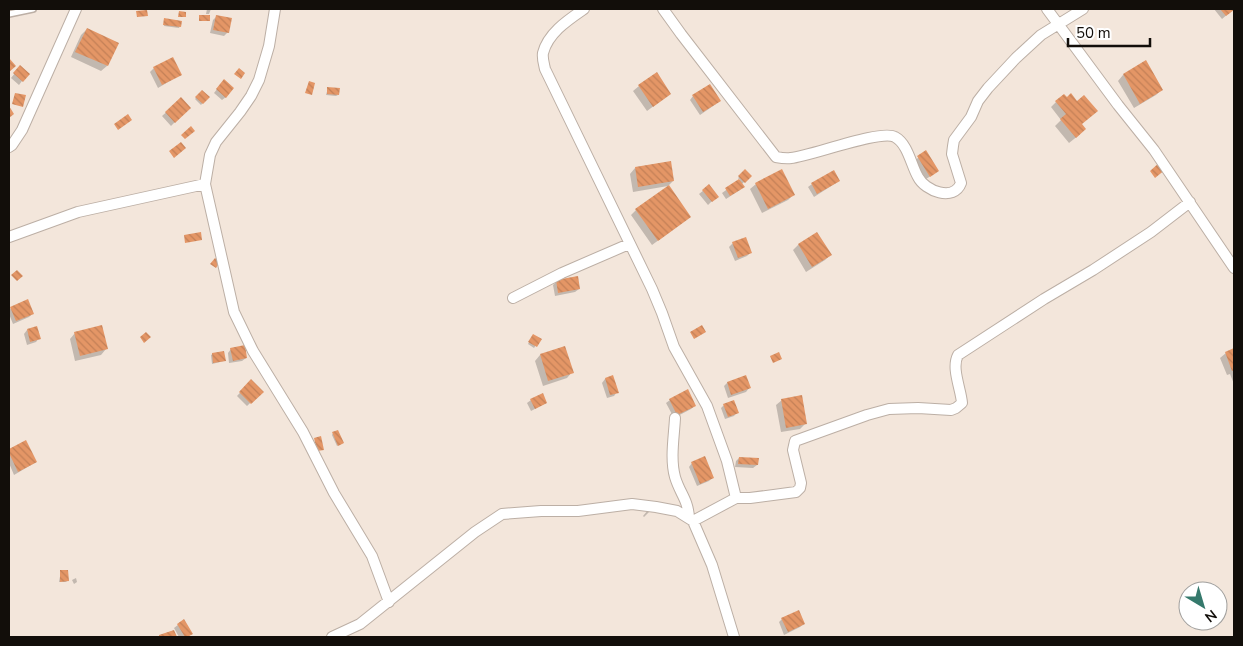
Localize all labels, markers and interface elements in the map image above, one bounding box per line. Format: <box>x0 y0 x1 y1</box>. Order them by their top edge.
scale bar <box>1068 15 1150 47</box>
text: 50 m <box>1076 23 1111 43</box>
north arrow <box>1178 581 1228 631</box>
text: N <box>1201 605 1221 627</box>

